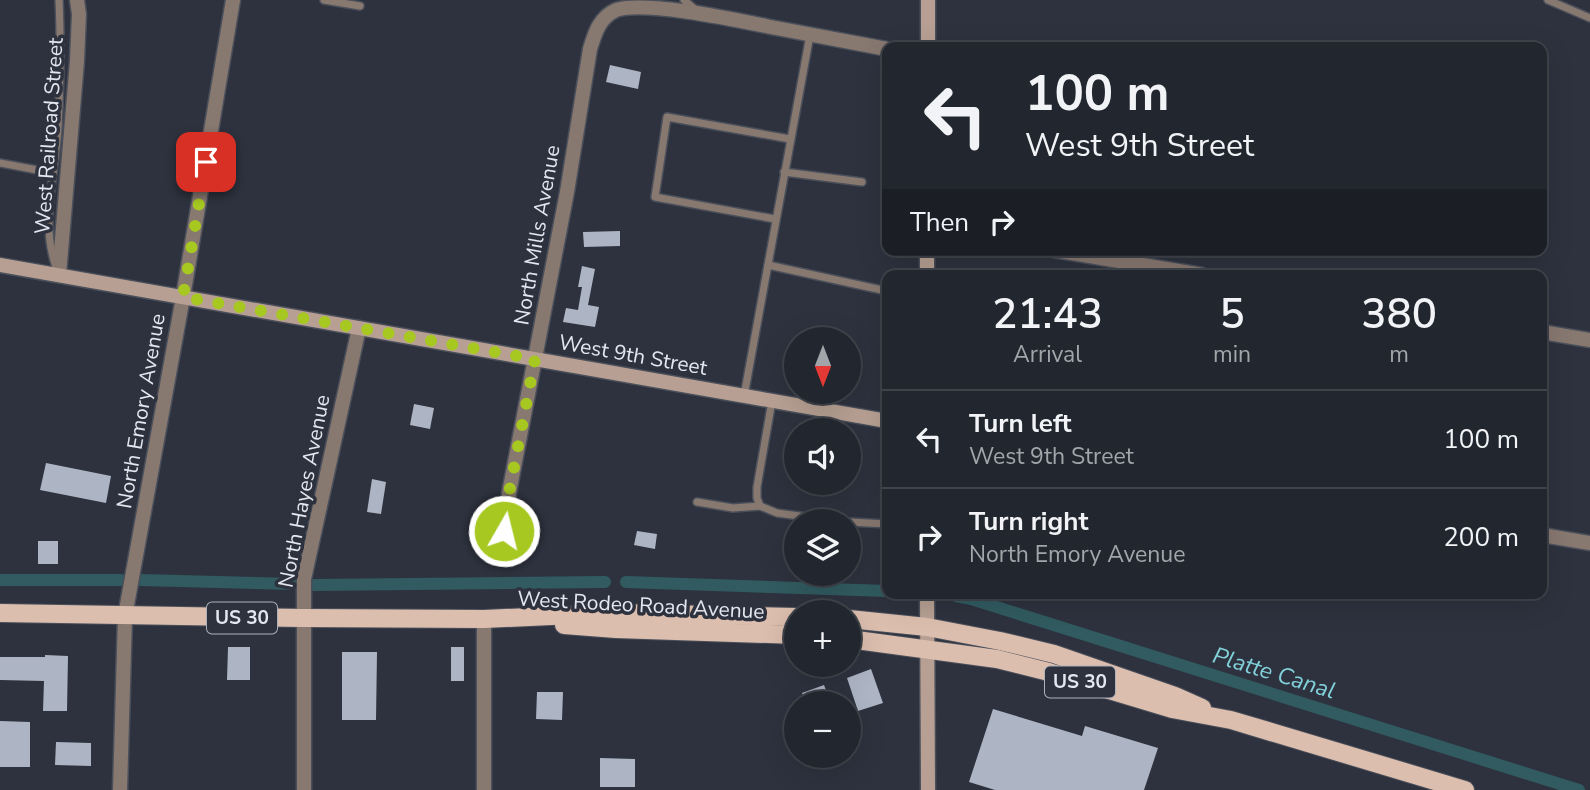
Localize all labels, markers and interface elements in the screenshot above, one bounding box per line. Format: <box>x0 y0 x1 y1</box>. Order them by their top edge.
street label: West Railroad Street <box>28 36 70 235</box>
text: 100 m <box>1025 60 1169 127</box>
icon: left <box>910 70 1001 161</box>
text: West 9th Street <box>1025 124 1254 167</box>
pin <box>176 132 236 192</box>
icon: arrive <box>187 143 225 181</box>
street label: North Mills Avenue <box>507 143 567 327</box>
icon: right <box>983 203 1021 241</box>
text: Then <box>910 205 969 240</box>
text: 21:43 <box>992 286 1103 343</box>
text: 5 <box>1219 286 1245 343</box>
text: 380 <box>1361 286 1437 343</box>
street label: North Emory Avenue <box>110 311 172 511</box>
north arrow <box>784 327 861 404</box>
map controls <box>784 327 861 768</box>
street label: West 9th Street <box>557 328 710 382</box>
text: Arrival <box>1013 339 1082 370</box>
text: min <box>1213 339 1251 370</box>
text: m <box>1389 339 1409 370</box>
street label: North Hayes Avenue <box>272 392 336 590</box>
text: Turn left <box>969 406 1072 441</box>
button: sound <box>784 418 861 495</box>
icon: left <box>910 420 948 458</box>
text: 100 m <box>1443 422 1519 457</box>
text: West 9th Street <box>969 441 1134 472</box>
position arrow <box>467 494 541 568</box>
text: Turn right <box>969 504 1088 539</box>
button: layers <box>784 509 861 586</box>
icon: right <box>910 518 948 556</box>
text: 200 m <box>1443 520 1519 555</box>
text: North Emory Avenue <box>969 539 1186 570</box>
street label: West Rodeo Road Avenue <box>517 585 765 625</box>
button: + <box>784 600 861 677</box>
road number: US 30 <box>207 603 277 634</box>
water label: Platte Canal <box>1209 640 1339 706</box>
road number: US 30 <box>1045 666 1115 698</box>
button: − <box>784 691 861 768</box>

